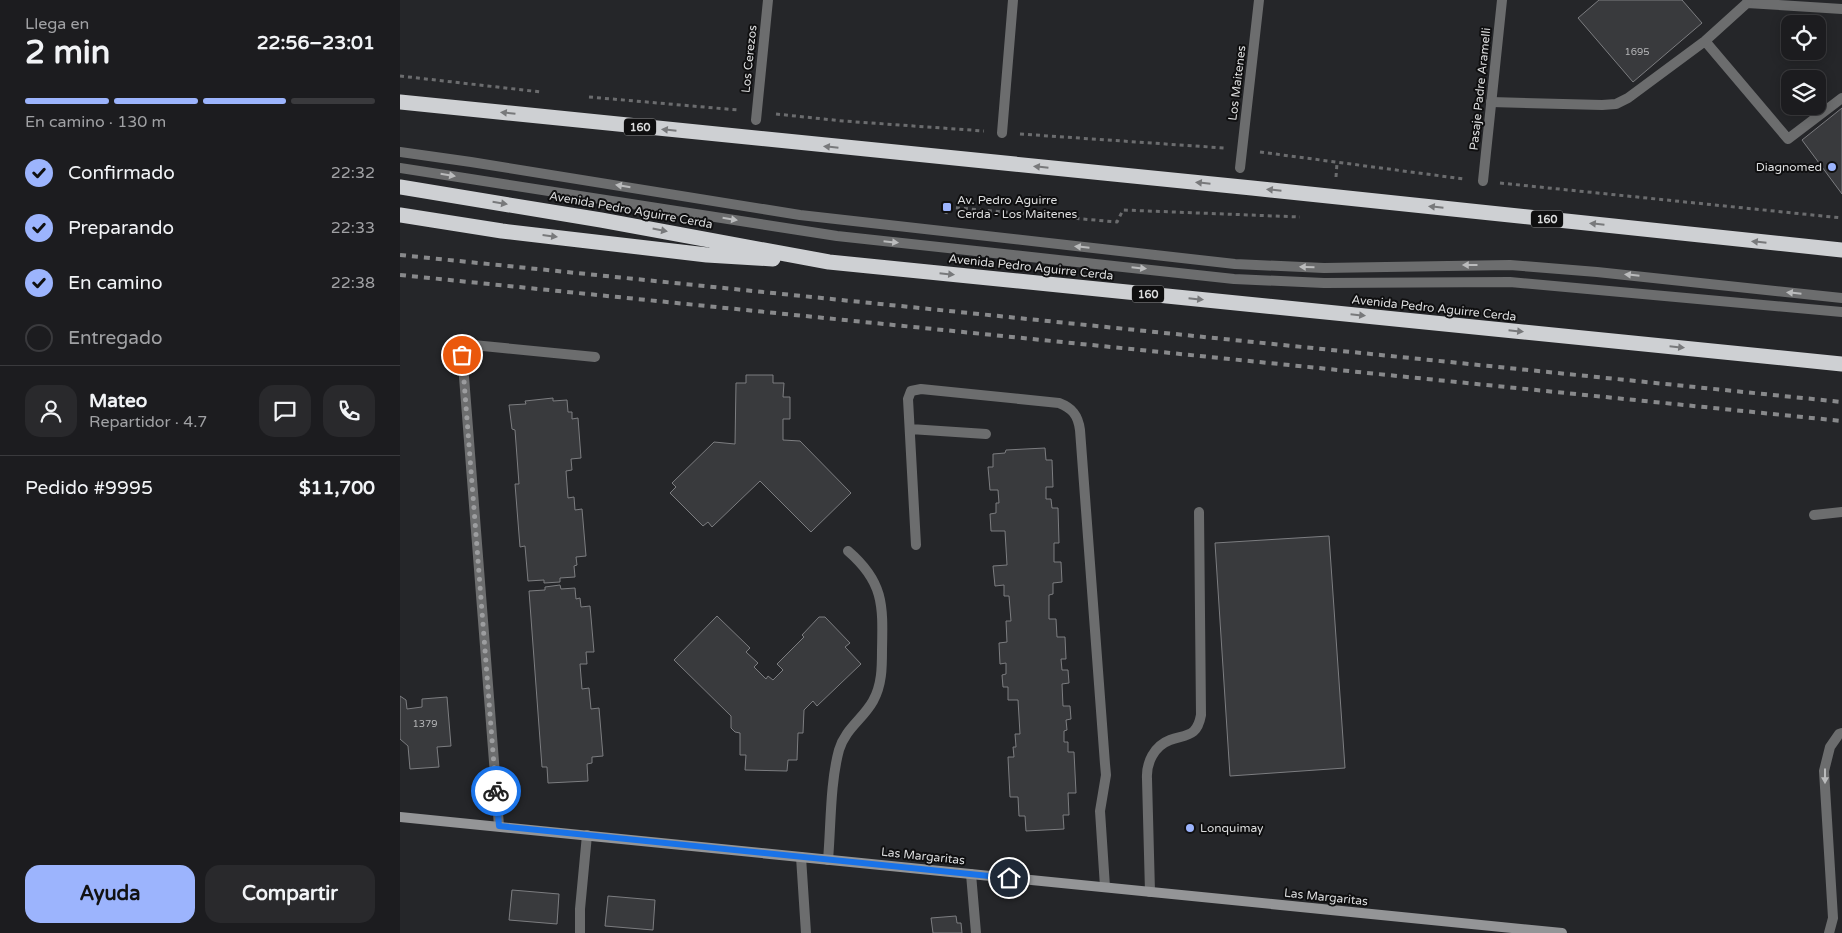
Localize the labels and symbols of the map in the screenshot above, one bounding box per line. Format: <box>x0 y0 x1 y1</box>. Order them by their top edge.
street label: Los Cerezos <box>738 24 760 94</box>
street label: Pasaje Padre Aramelli <box>1467 27 1493 151</box>
street label: Los Maitenes <box>1225 44 1249 121</box>
house number: 1695 <box>1624 46 1650 58</box>
one-way arrow <box>499 109 515 117</box>
road number: 160 <box>624 118 656 136</box>
one-way arrow <box>661 126 677 134</box>
one-way arrow <box>823 143 839 151</box>
place label: Diagnomed <box>1756 160 1822 174</box>
marker: Diagnomed <box>1826 161 1838 173</box>
one-way arrow <box>1033 163 1049 171</box>
one-way arrow <box>441 172 457 180</box>
one-way arrow <box>1195 179 1211 187</box>
one-way arrow <box>614 182 630 190</box>
one-way arrow <box>1266 186 1282 194</box>
street label: Avenida Pedro Aguirre Cerda <box>548 189 714 231</box>
place label: Av. Pedro Aguirre Cerda - Los Maitenes <box>957 193 1078 221</box>
one-way arrow <box>492 199 508 207</box>
marker: Av. Pedro Aguirre Cerda - Los Maitenes <box>941 201 953 213</box>
one-way arrow <box>1427 203 1443 211</box>
road number: 160 <box>1531 210 1563 228</box>
one-way arrow <box>722 216 738 224</box>
one-way arrow <box>1589 220 1605 228</box>
one-way arrow <box>653 227 669 235</box>
one-way arrow <box>543 232 559 240</box>
one-way arrow <box>883 238 899 246</box>
one-way arrow <box>1750 238 1766 246</box>
one-way arrow <box>1074 243 1090 251</box>
street label: Avenida Pedro Aguirre Cerda <box>948 251 1114 283</box>
one-way arrow <box>1462 261 1478 269</box>
one-way arrow <box>1299 263 1315 271</box>
one-way arrow <box>1132 264 1148 272</box>
one-way arrow <box>940 270 956 278</box>
one-way arrow <box>1624 271 1640 279</box>
road number: 160 <box>1132 286 1164 302</box>
one-way arrow <box>1785 289 1801 297</box>
street label: Avenida Pedro Aguirre Cerda <box>1351 292 1517 324</box>
one-way arrow <box>1188 295 1204 303</box>
one-way arrow <box>1350 311 1366 319</box>
one-way arrow <box>1508 327 1524 335</box>
pin <box>441 334 483 376</box>
one-way arrow <box>1670 344 1686 352</box>
house number: 1379 <box>412 718 438 730</box>
courier <box>471 766 521 816</box>
one-way arrow <box>1821 769 1829 785</box>
place label: Lonquimay <box>1200 821 1264 835</box>
marker: Lonquimay <box>1184 822 1196 834</box>
street label: Las Margaritas <box>880 845 966 867</box>
pin <box>988 857 1030 899</box>
street label: Las Margaritas <box>1283 886 1369 908</box>

